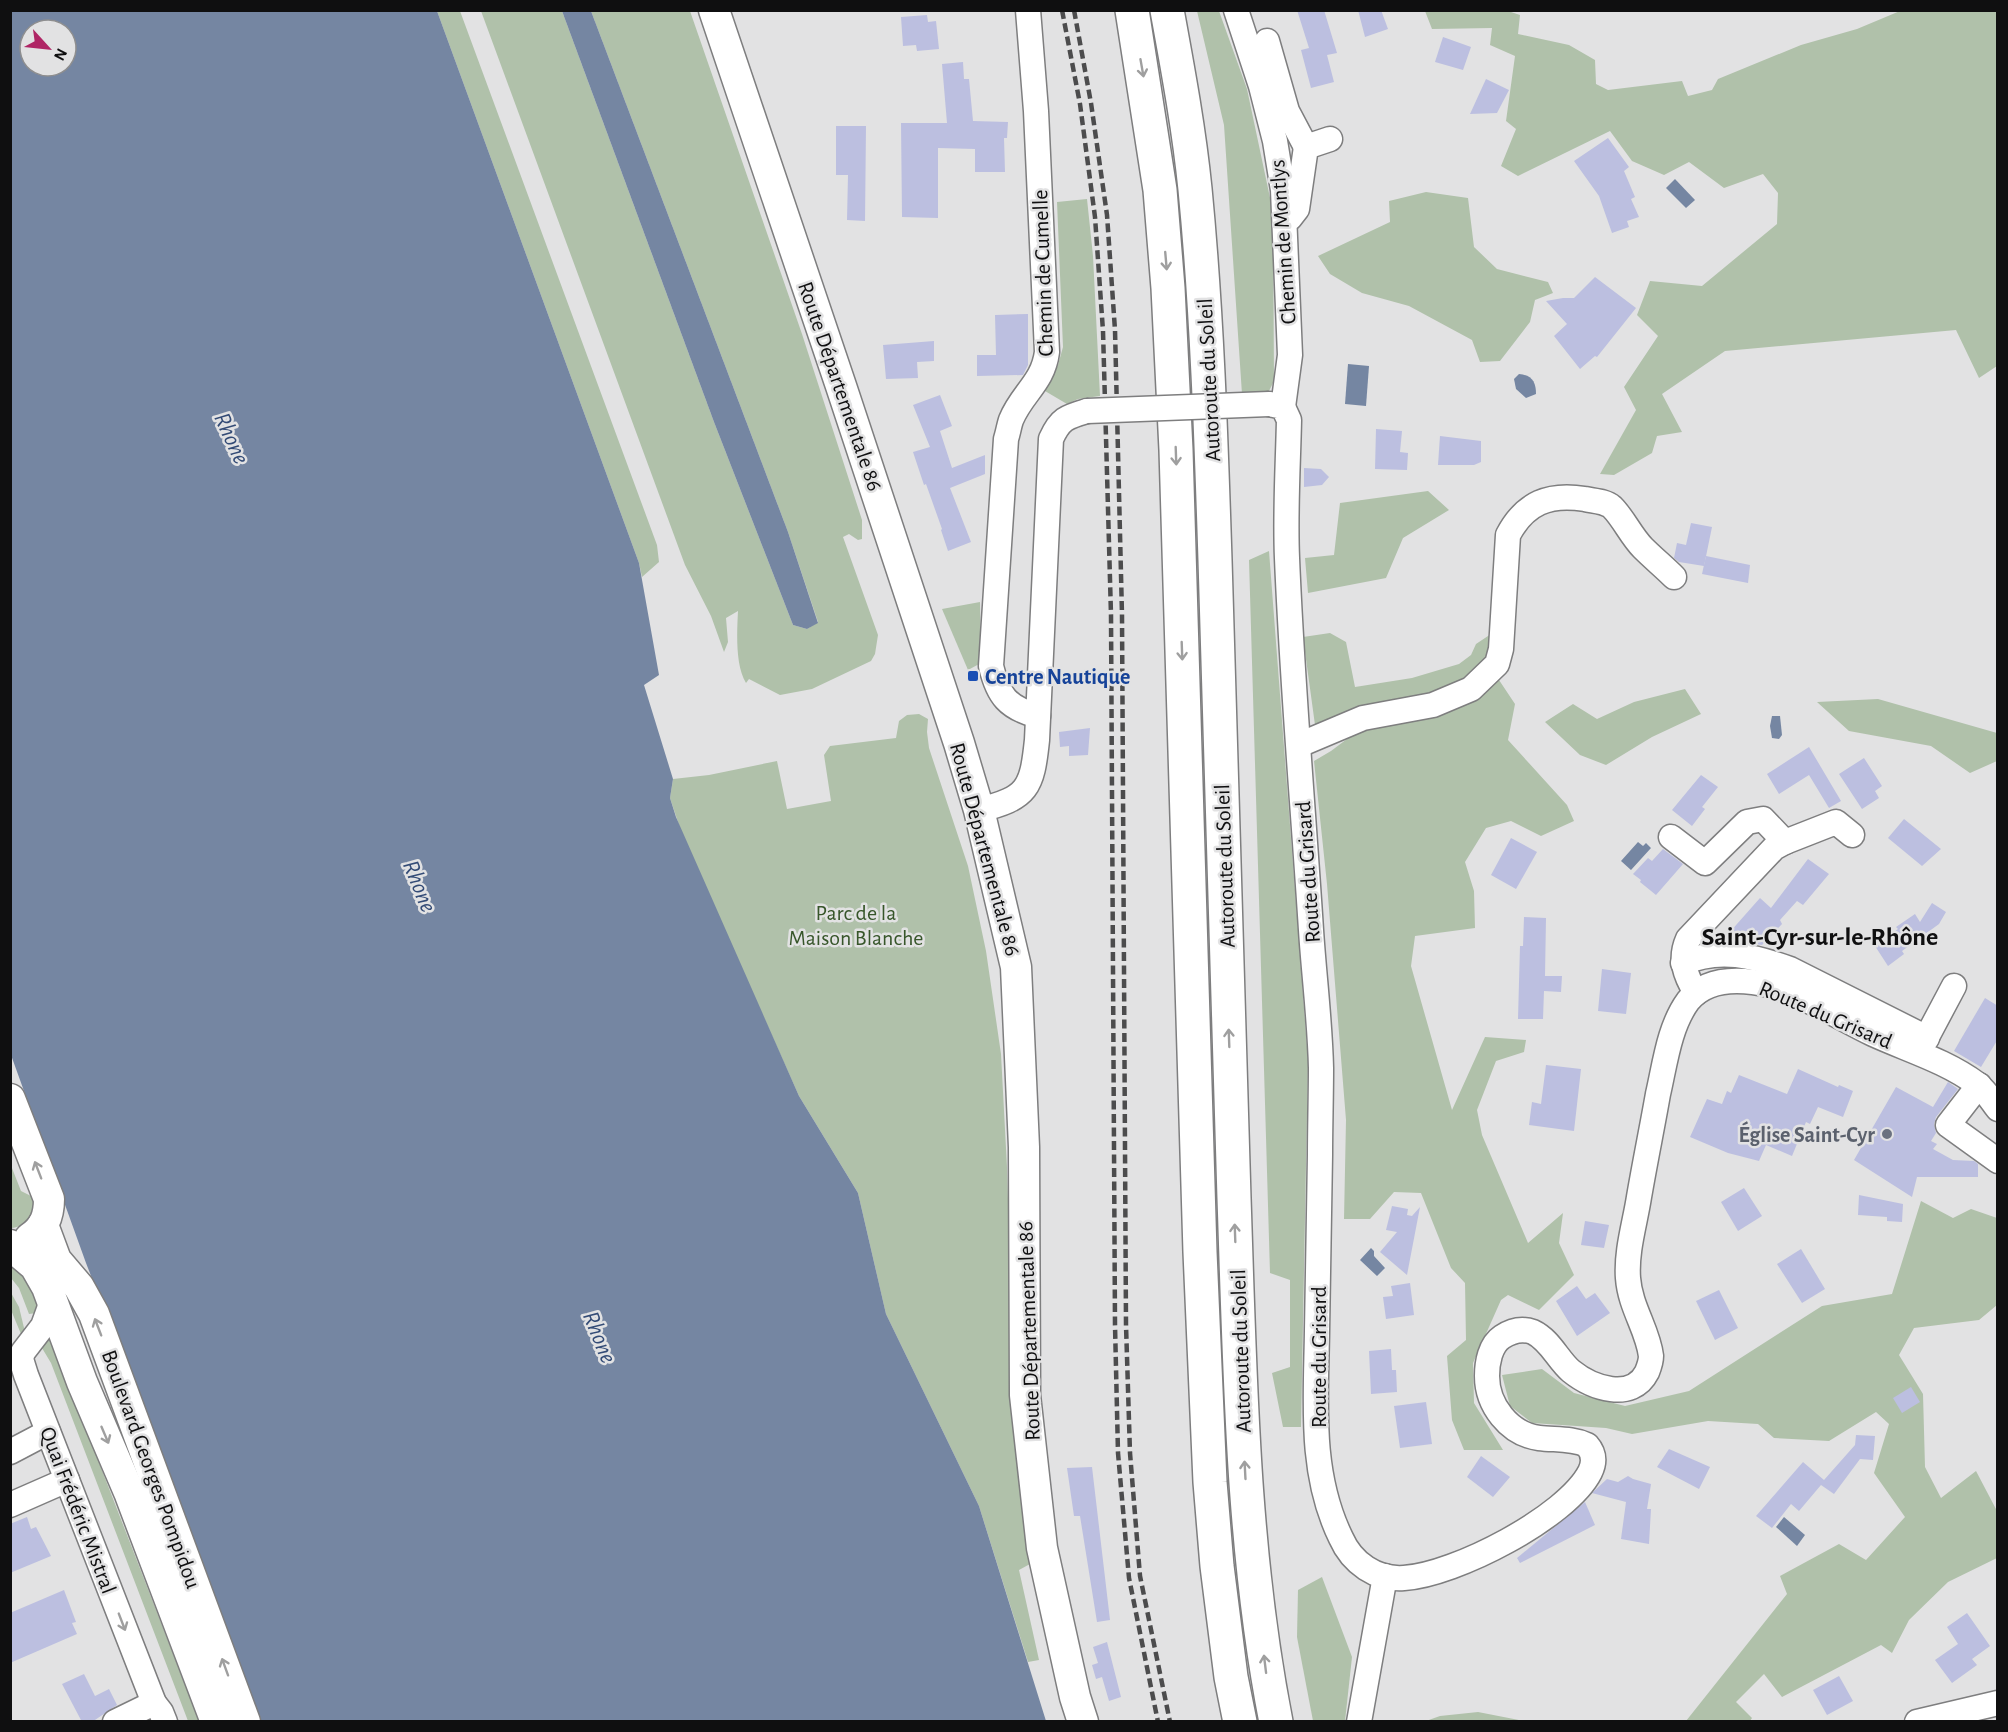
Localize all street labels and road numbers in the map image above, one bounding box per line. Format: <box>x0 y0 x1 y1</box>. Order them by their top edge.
street label: Chemin de Montlys <box>1266 159 1300 325</box>
street label: Chemin de Cumelle <box>1029 189 1057 357</box>
street label: Route Départementale 86 <box>794 279 886 494</box>
street label: Autoroute du Soleil <box>1194 298 1224 462</box>
street label: Route Départementale 86 <box>946 740 1024 958</box>
street label: Autoroute du Soleil <box>1211 784 1239 948</box>
street label: Route du Grisard <box>1292 800 1324 943</box>
street label: Route du Grisard <box>1756 977 1895 1053</box>
street label: Route Départementale 86 <box>1014 1221 1044 1441</box>
street label: Autoroute du Soleil <box>1227 1269 1255 1433</box>
street label: Route du Grisard <box>1308 1286 1330 1428</box>
street label: Boulevard Georges Pompidou <box>98 1347 205 1592</box>
street label: Quai Frédéric Mistral <box>36 1424 120 1597</box>

